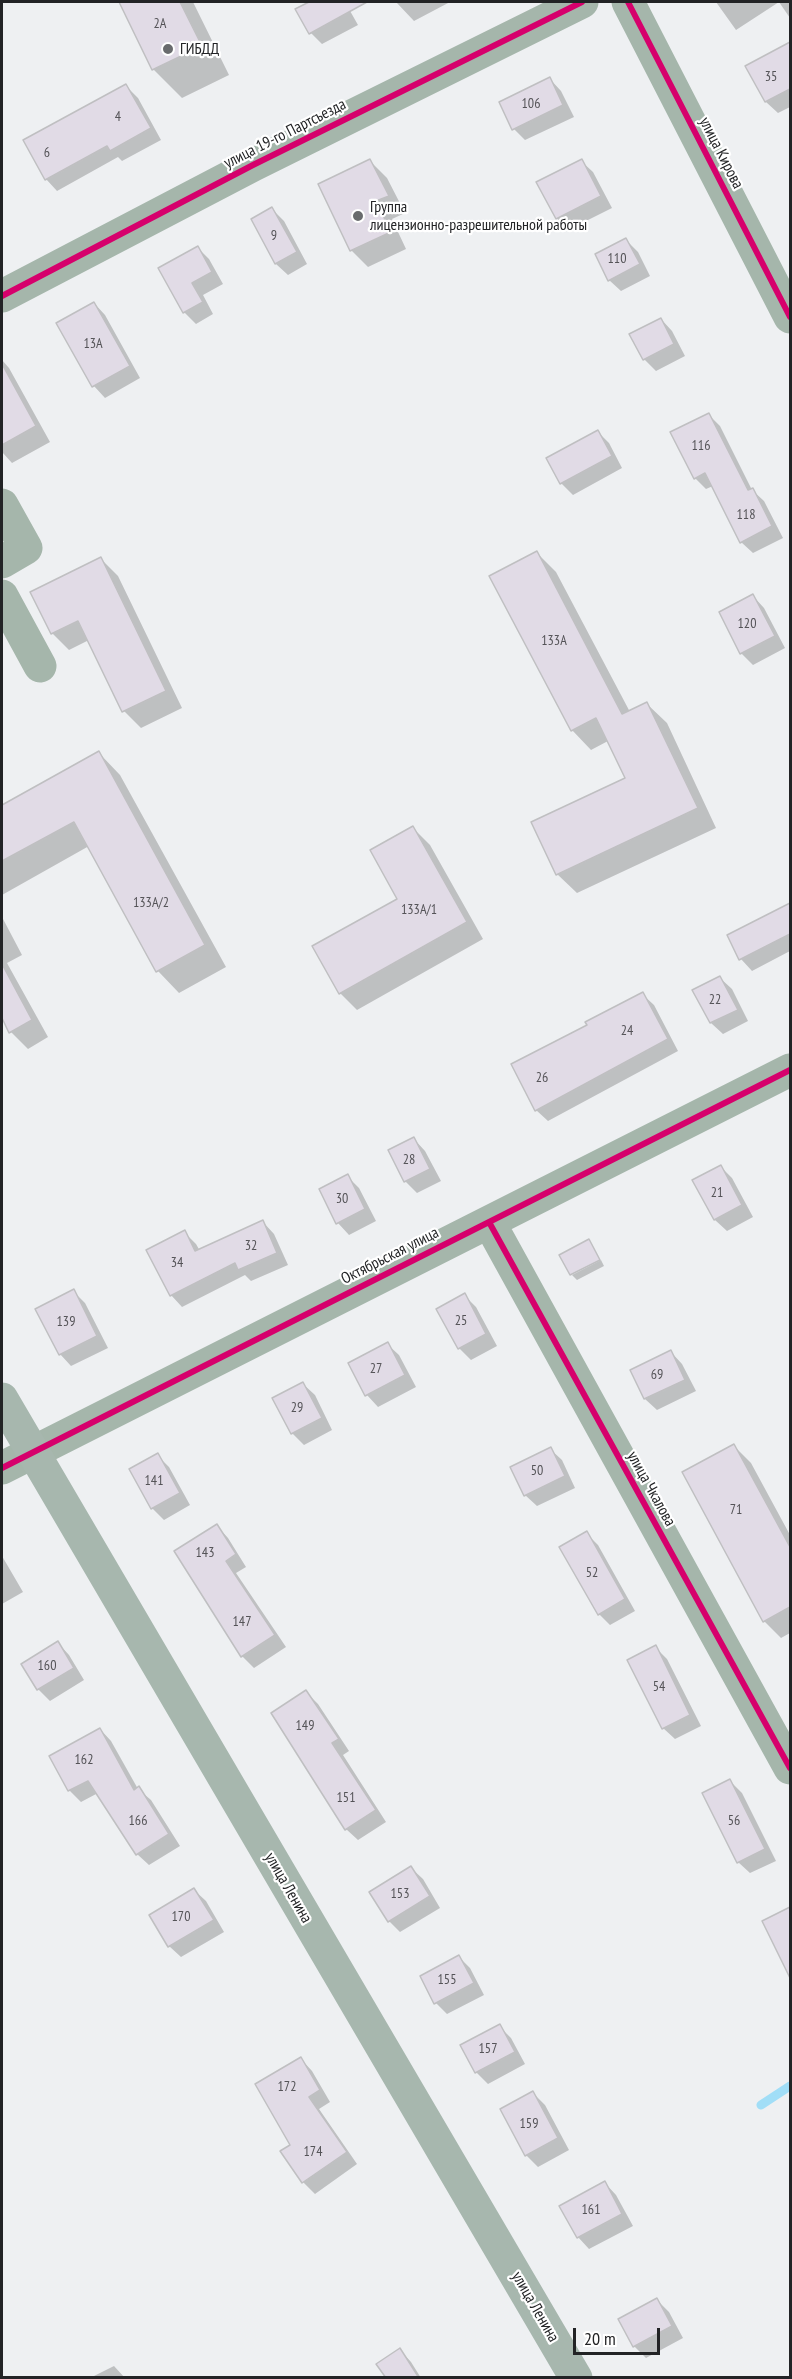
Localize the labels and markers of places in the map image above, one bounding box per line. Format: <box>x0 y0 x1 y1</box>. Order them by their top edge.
place label: ГИБДД <box>180 39 219 59</box>
marker: ГИБДД <box>161 42 175 56</box>
place label: Группа лицензионно-разрешительной работы <box>370 197 587 235</box>
marker: Группа лицензионно-разрешительной работы <box>351 209 365 223</box>

